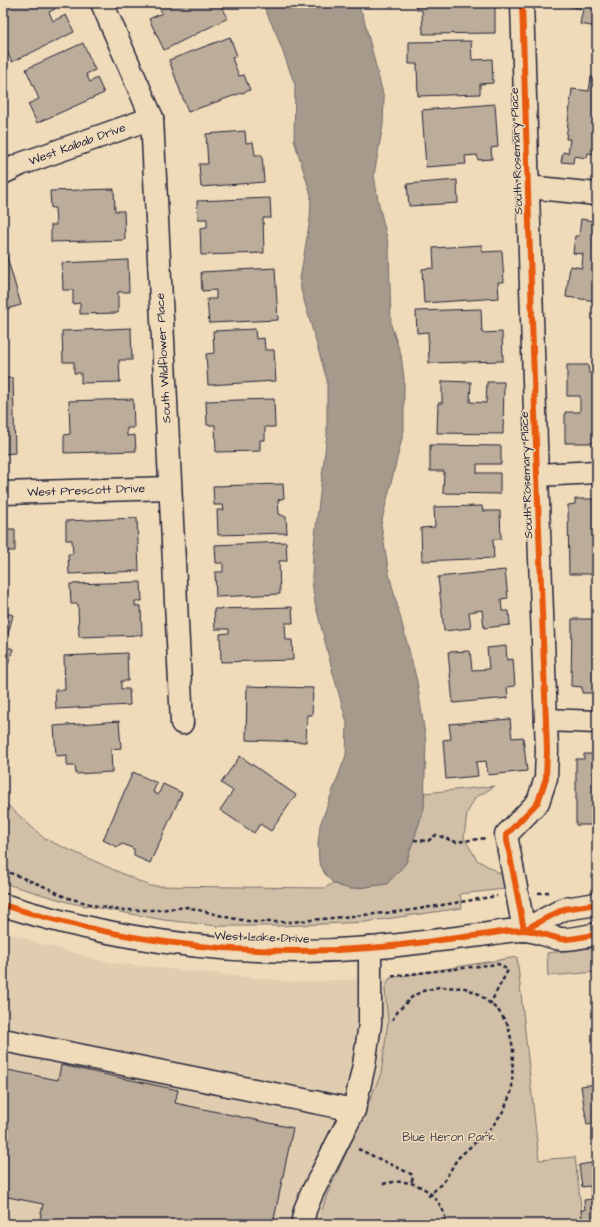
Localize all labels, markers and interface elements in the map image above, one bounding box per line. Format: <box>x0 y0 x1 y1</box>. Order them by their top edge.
street label: South Rosemary Place <box>506 87 528 215</box>
street label: West Kaibab Drive <box>26 119 128 170</box>
street label: South Wildflower Place <box>152 292 175 424</box>
street label: South Rosemary Place <box>516 411 538 539</box>
street label: West Prescott Drive <box>27 480 146 501</box>
street label: West Lake Drive <box>214 927 310 948</box>
park label: Blue Heron Park <box>402 1129 496 1146</box>

